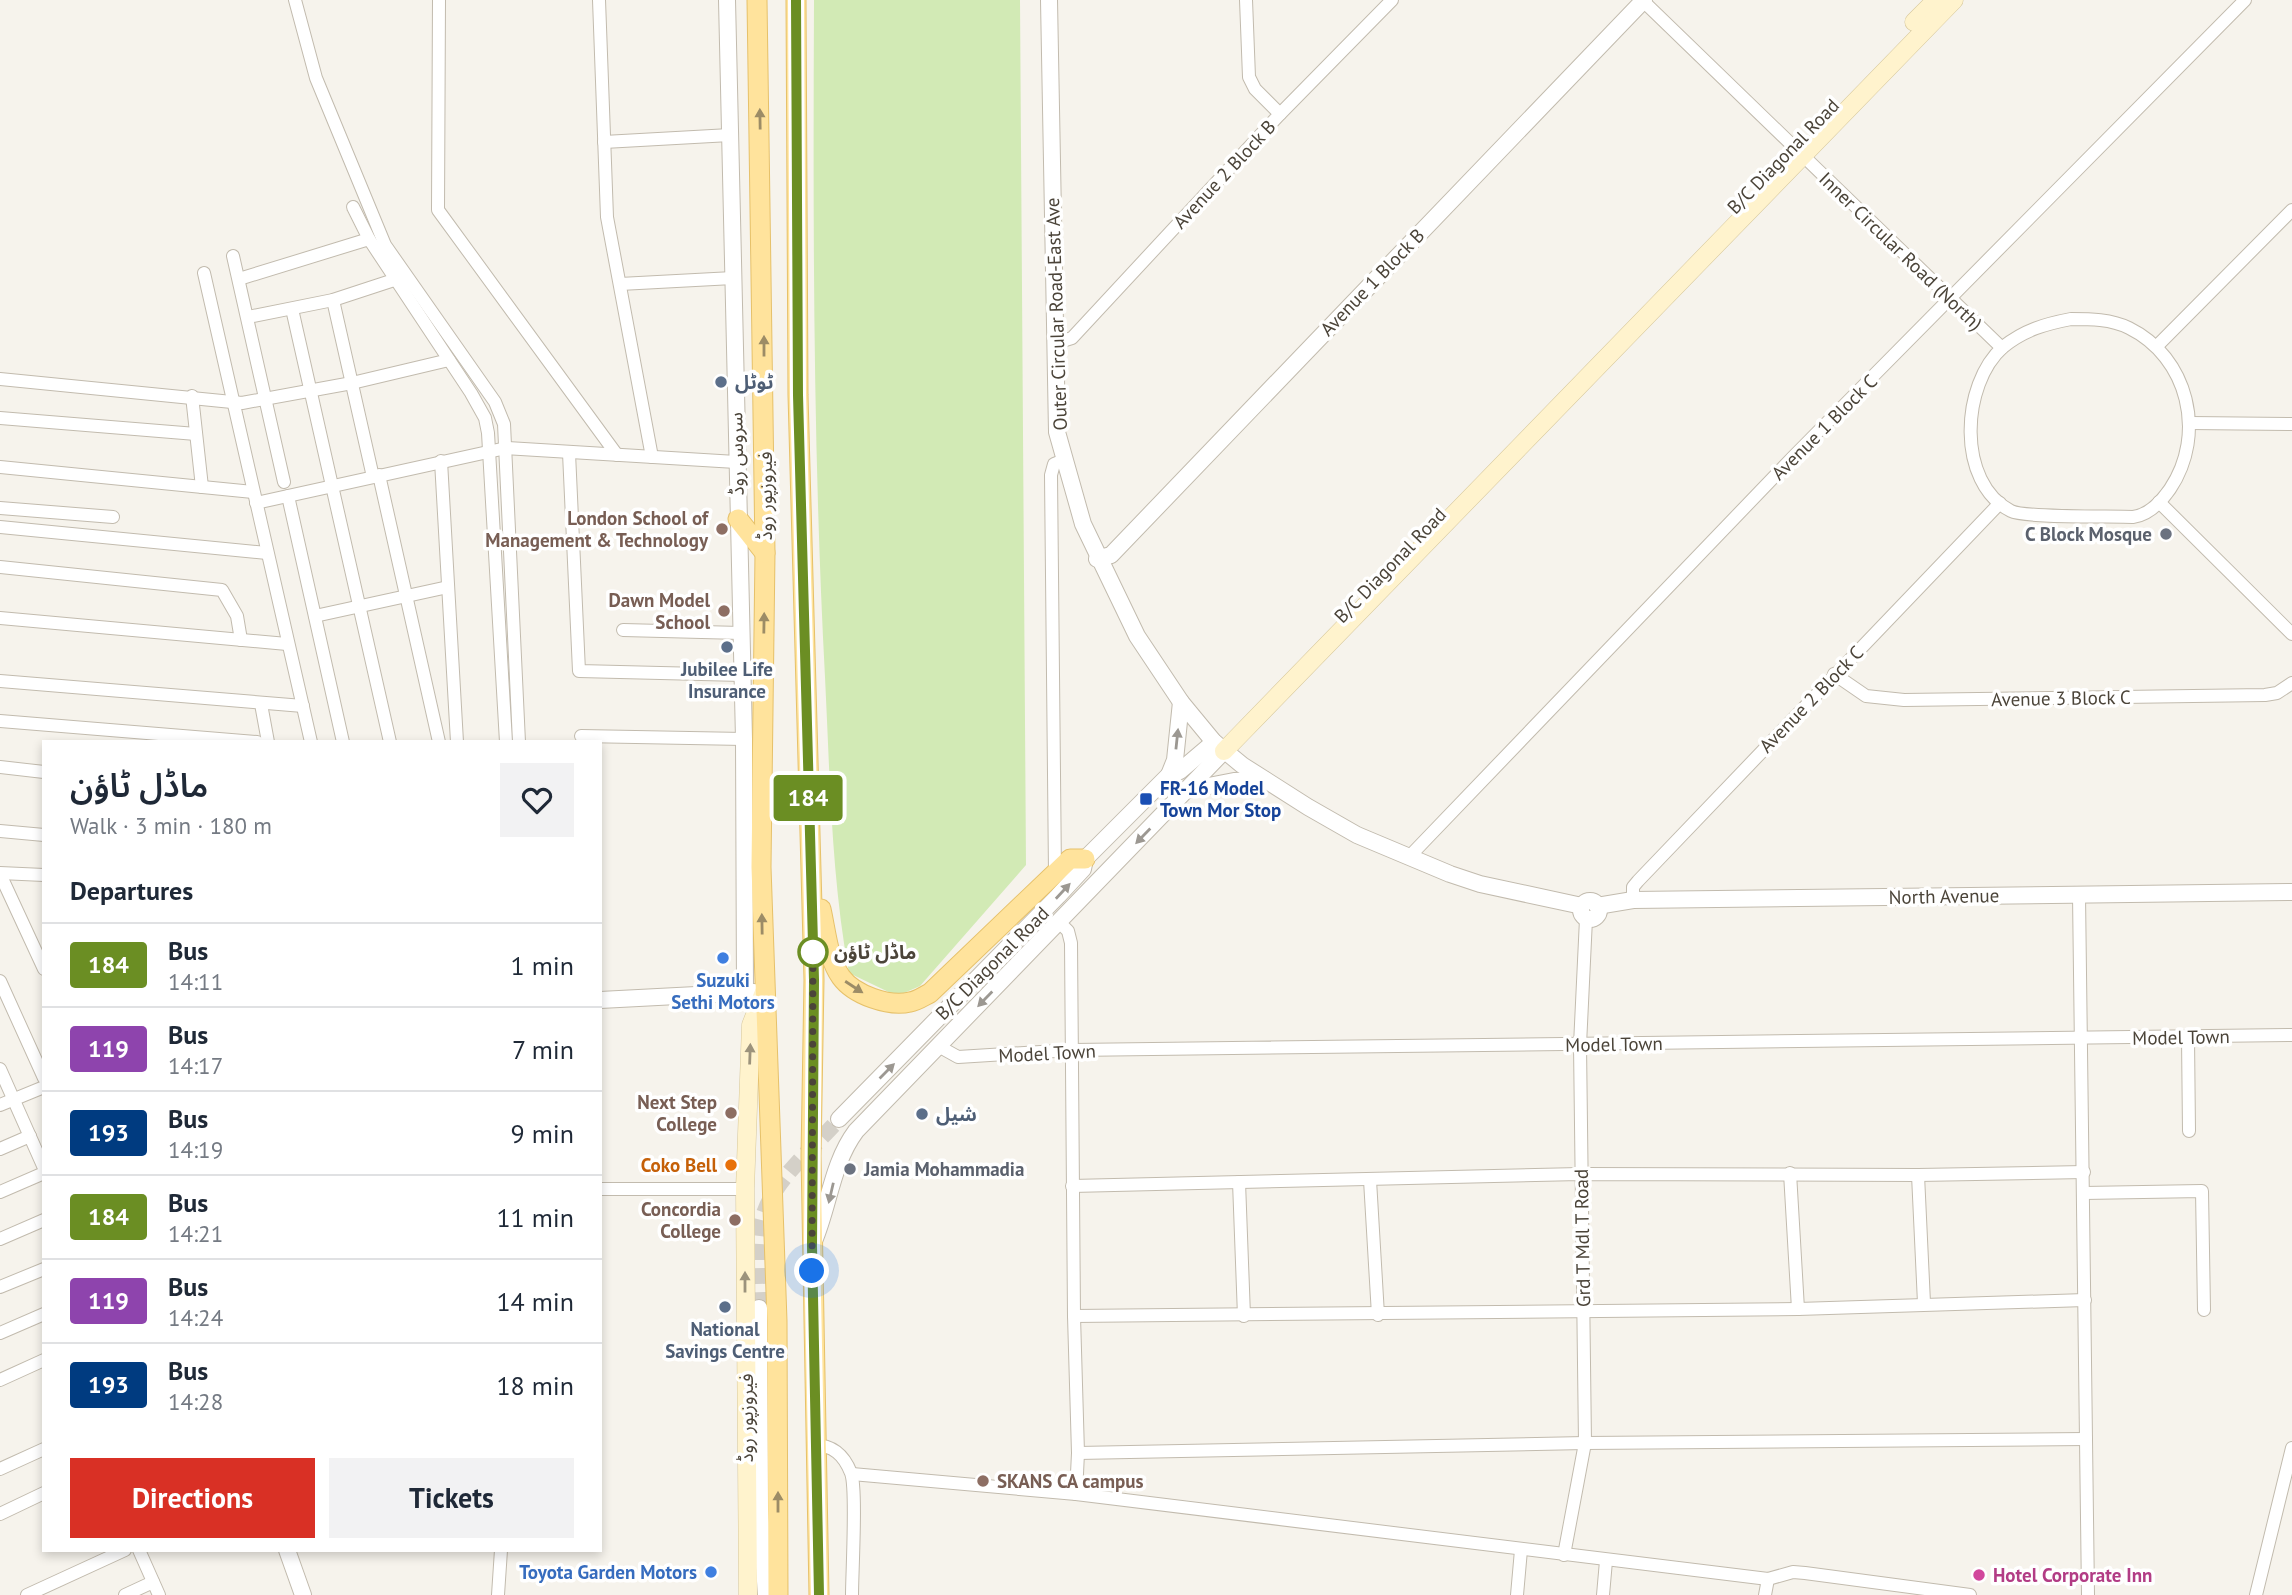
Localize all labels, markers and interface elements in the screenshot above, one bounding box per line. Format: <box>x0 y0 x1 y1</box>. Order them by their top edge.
street label: B/C Diagonal Road <box>1722 93 1844 219</box>
one-way arrow <box>754 107 766 129</box>
street label: Avenue 2 Block B <box>1168 115 1280 233</box>
street label: Inner Circular Road (North) <box>1814 167 1988 335</box>
street label: Outer Circular Road-East Ave <box>1040 197 1072 431</box>
street label: Avenue 1 Block B <box>1315 223 1429 341</box>
one-way arrow <box>758 335 770 357</box>
street label: Avenue 1 Block C <box>1766 369 1882 485</box>
place label: ٹوٹل <box>735 370 774 394</box>
marker: ٹوٹل <box>713 374 729 390</box>
street label: سروس روڈ <box>723 412 749 496</box>
street label: فیروزپور روڈ <box>753 451 778 541</box>
street label: B/C Diagonal Road <box>1329 502 1451 628</box>
place label: London School of Management & Technology <box>485 506 710 552</box>
marker: London School of Management & Technology <box>714 521 730 537</box>
place label: C Block Mosque <box>2025 522 2152 546</box>
marker: C Block Mosque <box>2158 526 2174 542</box>
place label: Dawn Model School <box>609 588 710 634</box>
marker: Dawn Model School <box>716 603 732 619</box>
one-way arrow <box>759 611 770 633</box>
marker: Jubilee Life Insurance <box>719 639 735 655</box>
street label: Avenue 2 Block C <box>1754 640 1868 758</box>
place label: Jubilee Life Insurance <box>680 657 773 703</box>
street label: Avenue 3 Block C <box>1991 685 2131 711</box>
one-way arrow <box>1172 728 1183 750</box>
text: ماڈل ٹاؤن <box>70 763 208 806</box>
button: heart <box>500 763 574 837</box>
line badge: 184 <box>768 775 848 821</box>
place label: FR-16 Model Town Mor Stop <box>1160 776 1281 822</box>
text: 184 <box>788 782 828 813</box>
marker: FR-16 Model Town Mor Stop <box>1138 791 1154 807</box>
text: Walk · 3 min · 180 m <box>70 811 272 840</box>
one-way arrow <box>1135 827 1152 844</box>
text: Departures <box>70 874 193 907</box>
one-way arrow <box>1055 882 1071 900</box>
street label: North Avenue <box>1888 883 2000 909</box>
street label: B/C Diagonal Road <box>930 901 1054 1025</box>
one-way arrow <box>756 912 768 934</box>
text: Bus <box>168 934 208 967</box>
marker: ماڈل ٹاؤن <box>798 937 828 967</box>
place label: ماڈل ٹاؤن <box>834 940 916 964</box>
text: 184 <box>88 949 129 980</box>
text: 1 min <box>511 949 574 982</box>
marker: Suzuki Sethi Motors <box>715 950 731 966</box>
text: 14:11 <box>168 967 223 996</box>
place label: Suzuki Sethi Motors <box>671 968 775 1014</box>
one-way arrow <box>844 981 864 994</box>
one-way arrow <box>978 990 994 1007</box>
text: Bus <box>168 1018 208 1051</box>
street label: Model Town <box>2132 1024 2230 1050</box>
street label: Model Town <box>1565 1031 1663 1057</box>
text: 119 <box>88 1033 129 1064</box>
text: 7 min <box>512 1033 574 1066</box>
street label: Model Town <box>998 1038 1096 1068</box>
one-way arrow <box>745 1043 756 1065</box>
text: 14:17 <box>168 1051 223 1080</box>
one-way arrow <box>878 1062 895 1079</box>
place label: Next Step College <box>637 1090 717 1136</box>
text: Bus <box>168 1102 208 1135</box>
place label: شیل <box>936 1102 977 1126</box>
marker: Next Step College <box>723 1105 739 1121</box>
marker: شیل <box>914 1106 930 1122</box>
text: 193 <box>88 1117 129 1148</box>
text: 9 min <box>511 1117 574 1150</box>
text: 14:19 <box>168 1135 223 1164</box>
place label: Coko Bell <box>641 1153 717 1177</box>
marker: Coko Bell <box>723 1157 739 1173</box>
place label: Jamia Mohammadia <box>863 1157 1024 1181</box>
marker: Jamia Mohammadia <box>842 1161 858 1177</box>
street label: Grd T Mdl T Road <box>1569 1169 1595 1307</box>
one-way arrow <box>825 1182 836 1204</box>
text: Bus <box>168 1186 208 1219</box>
place label: Concordia College <box>641 1197 721 1243</box>
text: 184 <box>88 1201 129 1232</box>
text: 11 min <box>496 1201 574 1234</box>
marker: Concordia College <box>727 1212 743 1228</box>
text: 14:21 <box>168 1219 223 1248</box>
your location <box>794 1253 829 1288</box>
text: Bus <box>168 1270 208 1303</box>
one-way arrow <box>739 1271 751 1293</box>
text: 119 <box>88 1285 129 1316</box>
text: 14 min <box>496 1285 574 1318</box>
marker: National Savings Centre <box>717 1299 733 1315</box>
text: 14:24 <box>168 1303 223 1332</box>
place label: National Savings Centre <box>665 1317 785 1363</box>
text: Bus <box>168 1354 208 1387</box>
text: 193 <box>88 1369 129 1400</box>
text: 18 min <box>496 1369 574 1402</box>
street label: فیروزپور روڈ <box>734 1373 759 1463</box>
text: 14:28 <box>168 1387 223 1416</box>
button: Directions <box>70 1458 315 1538</box>
button: Tickets <box>329 1458 574 1538</box>
place label: SKANS CA campus <box>997 1469 1144 1493</box>
marker: SKANS CA campus <box>975 1473 991 1489</box>
one-way arrow <box>772 1491 784 1513</box>
place label: Toyota Garden Motors <box>519 1560 697 1584</box>
place label: Hotel Corporate Inn <box>1993 1563 2152 1587</box>
marker: Toyota Garden Motors <box>703 1564 719 1580</box>
marker: Hotel Corporate Inn <box>1971 1567 1987 1583</box>

